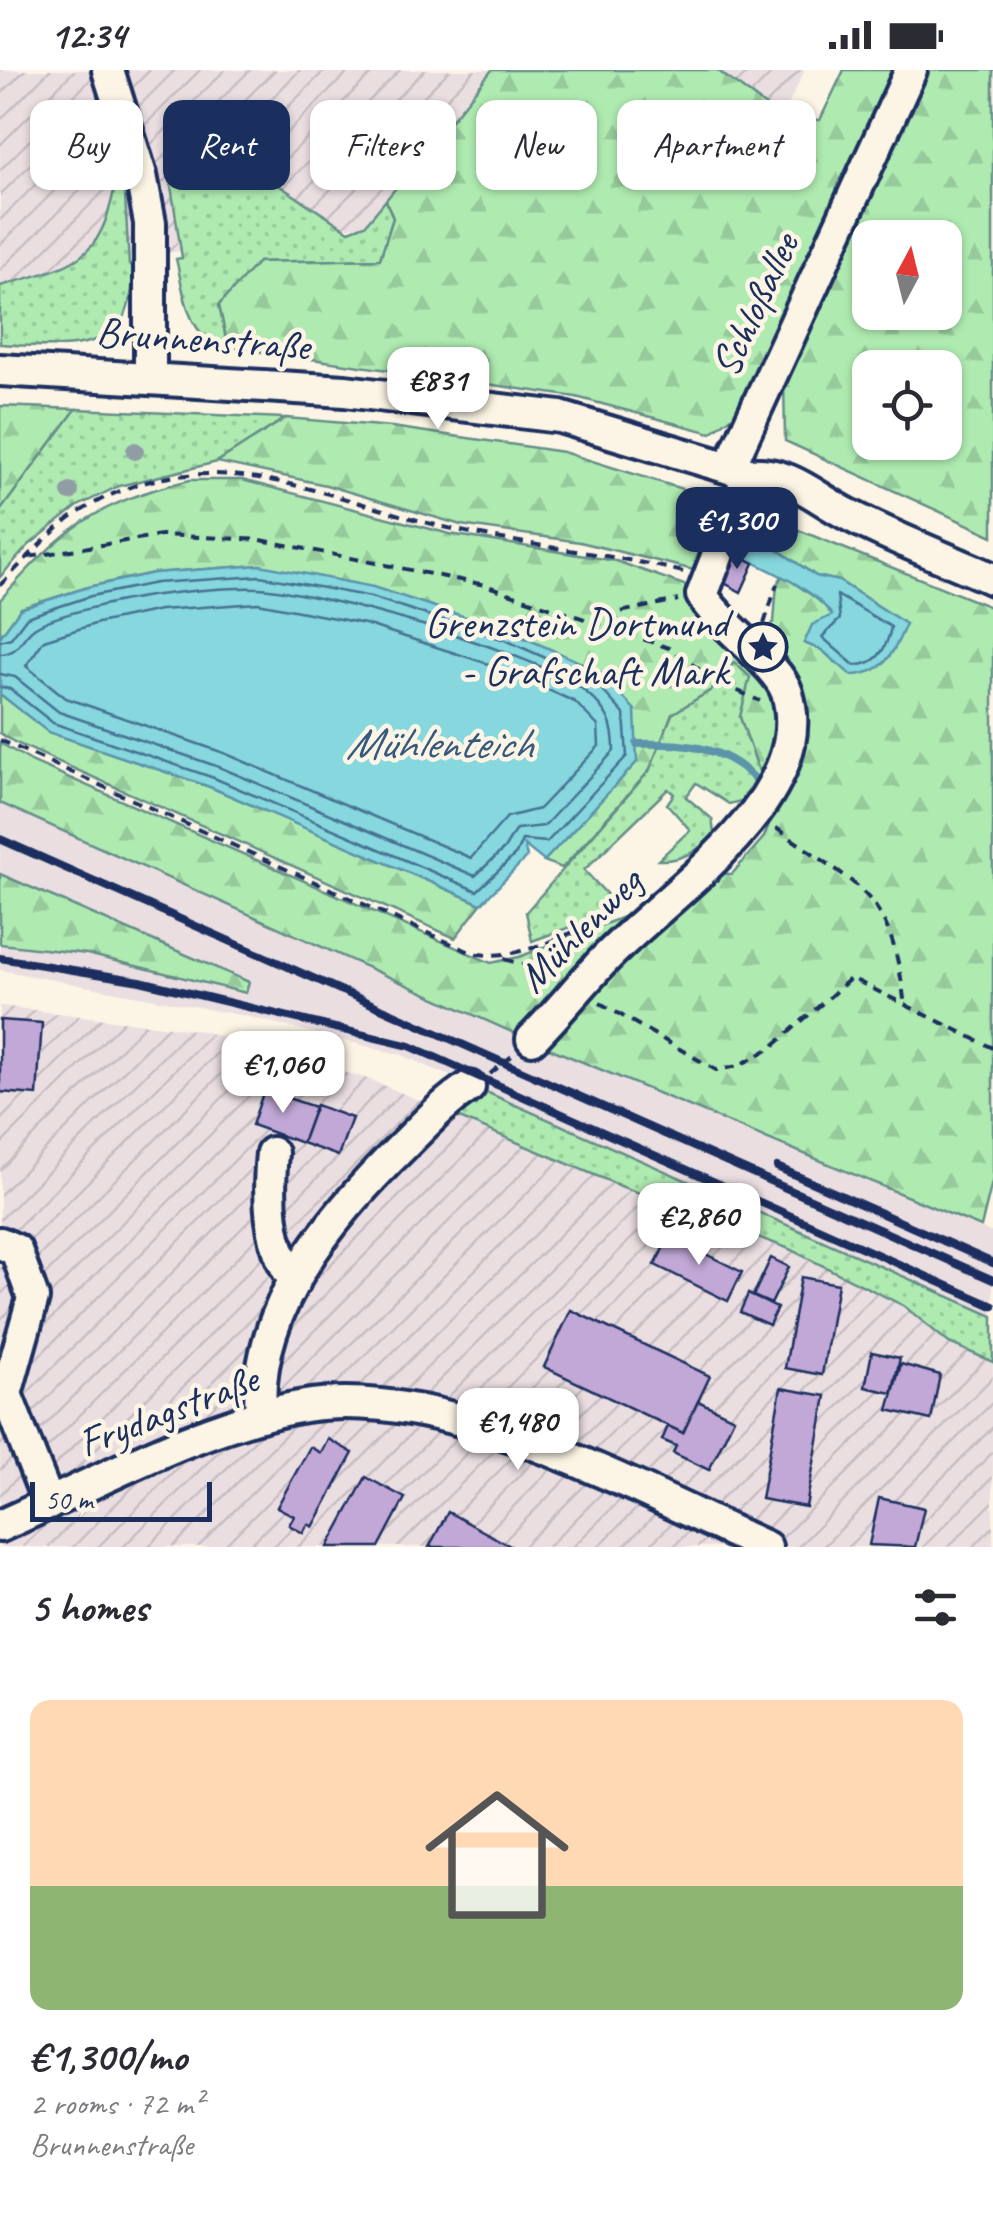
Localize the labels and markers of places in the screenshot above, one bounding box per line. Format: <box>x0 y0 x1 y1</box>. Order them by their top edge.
pin: €831 <box>379 347 497 432</box>
pin: €1,300 <box>656 487 818 572</box>
place label: Grenzstein Dortmund - Grafschaft Mark <box>425 597 734 698</box>
place icon: Grenzstein Dortmund - Grafschaft Mark <box>737 621 789 673</box>
pin: €1,060 <box>202 1031 364 1116</box>
pin: €2,860 <box>618 1183 780 1268</box>
pin: €1,480 <box>437 1388 599 1473</box>

